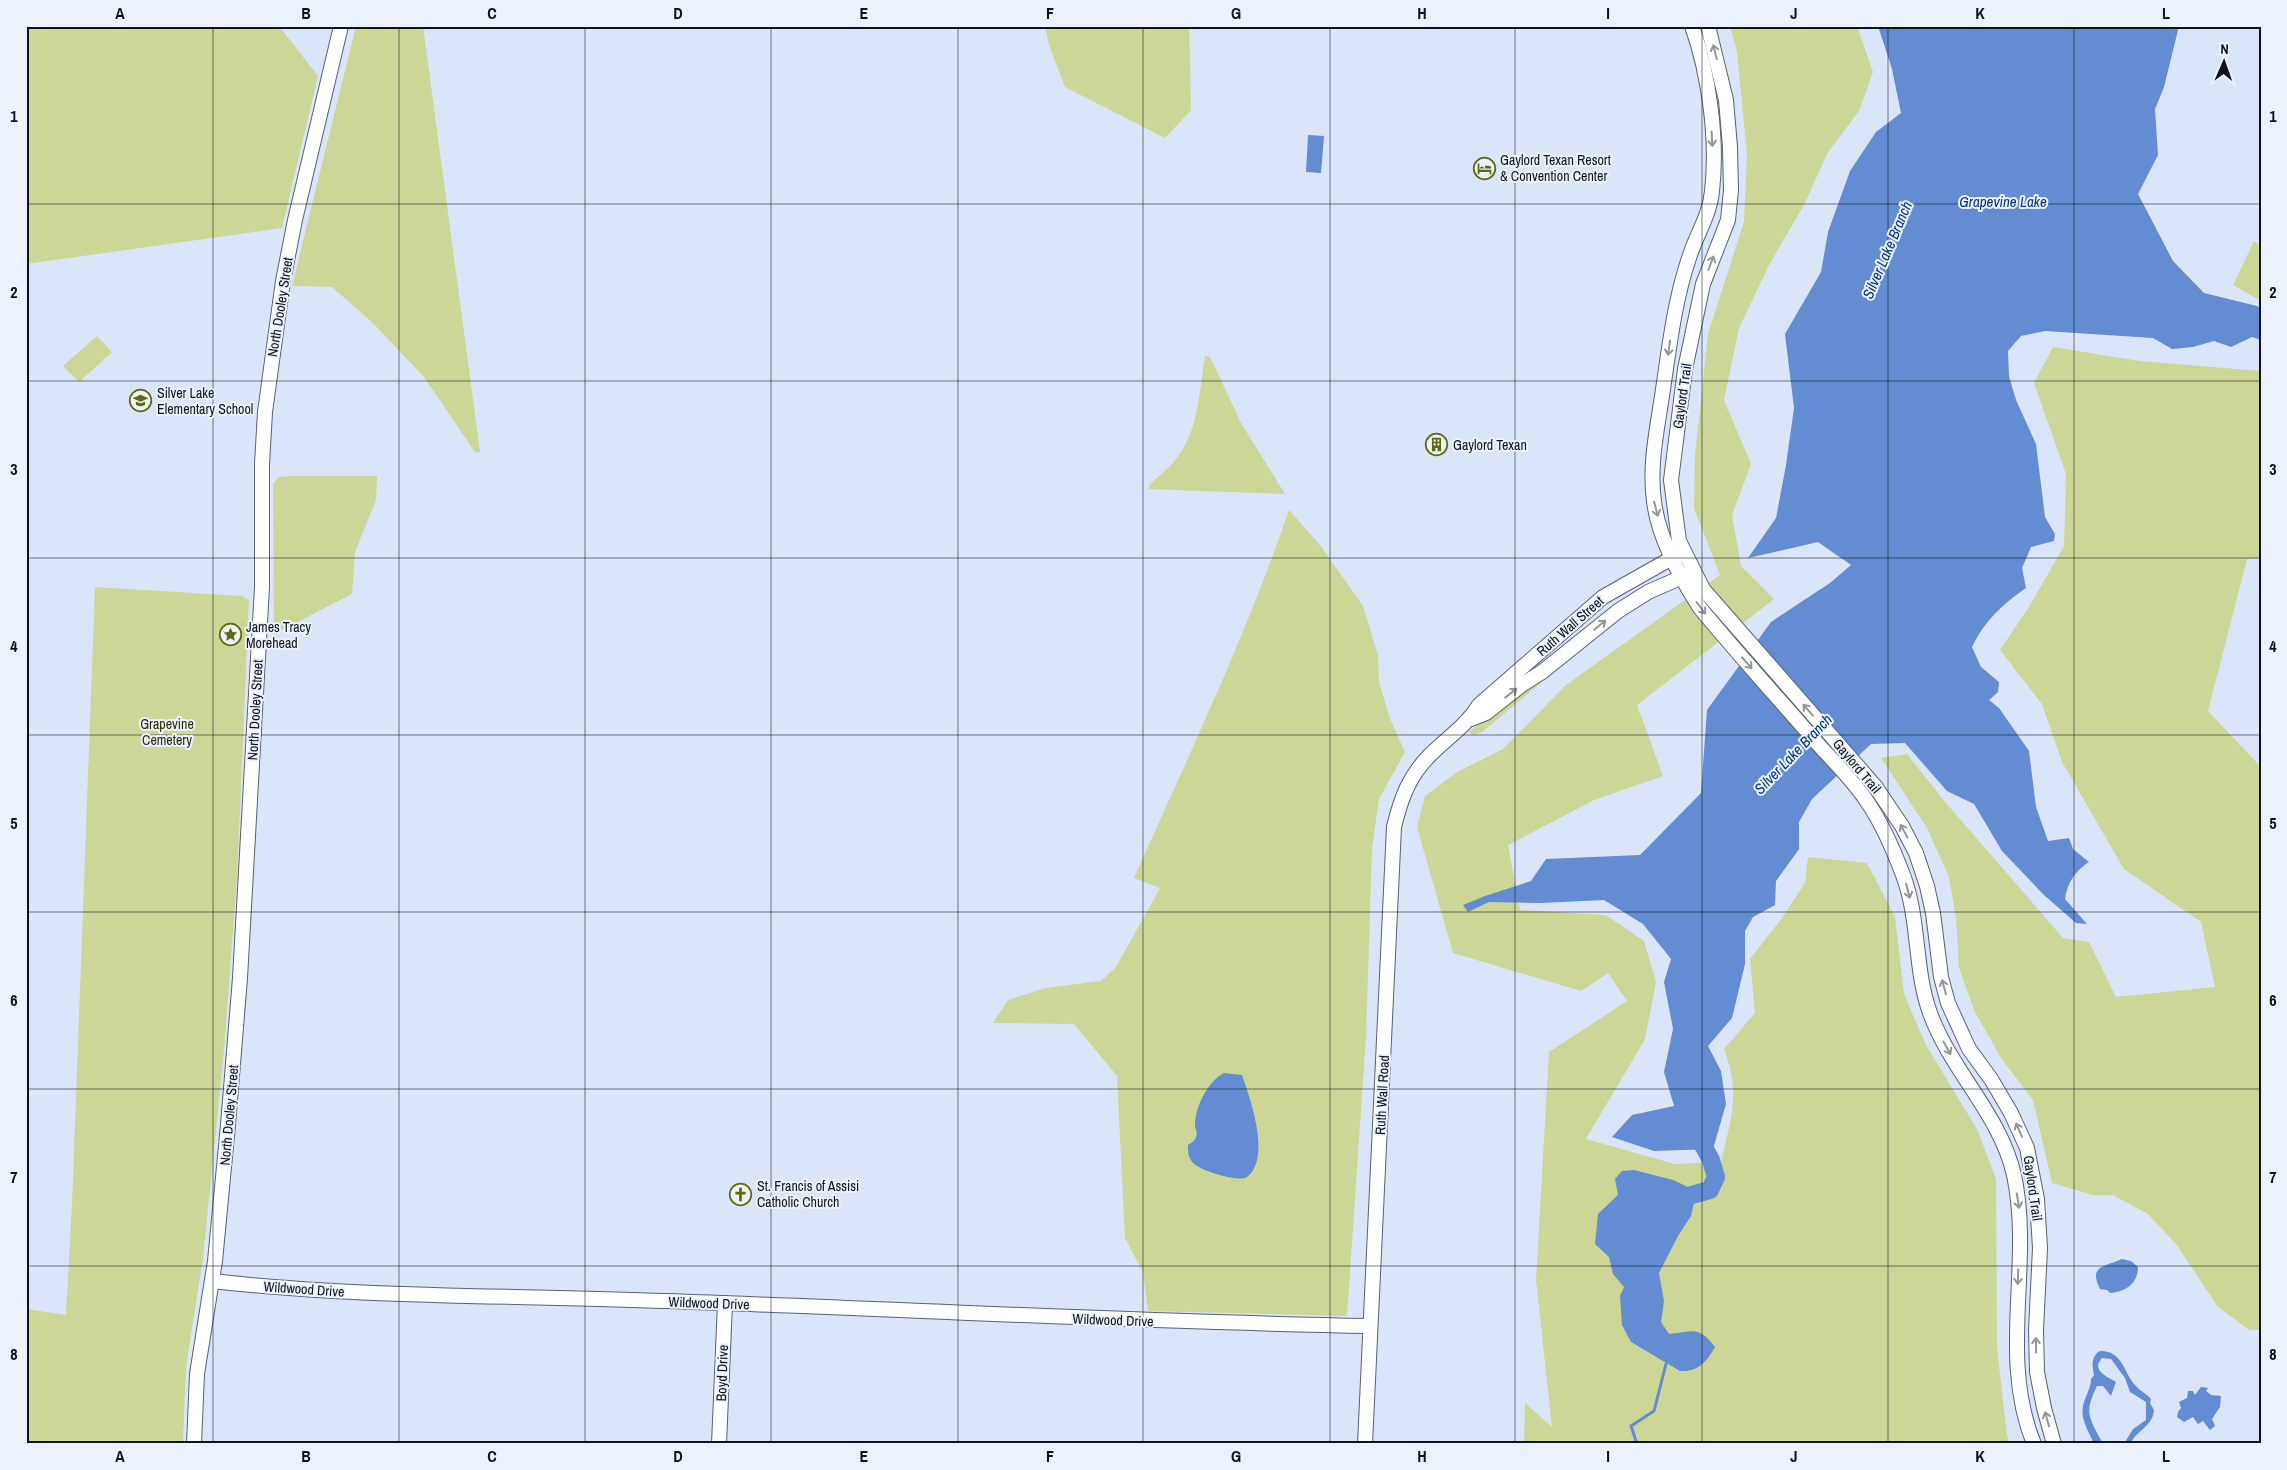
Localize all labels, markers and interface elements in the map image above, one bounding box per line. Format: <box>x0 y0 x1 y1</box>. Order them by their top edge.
text: A <box>115 2 125 24</box>
text: B <box>301 2 311 24</box>
text: C <box>487 2 497 24</box>
text: D <box>673 2 683 24</box>
text: E <box>860 2 869 24</box>
text: F <box>1046 2 1054 24</box>
text: G <box>1231 2 1241 24</box>
text: H <box>1417 2 1427 24</box>
text: I <box>1606 2 1610 24</box>
text: J <box>1790 2 1798 24</box>
text: K <box>1975 2 1985 24</box>
text: L <box>2162 2 2170 24</box>
north arrow <box>2200 38 2250 88</box>
text: N <box>2220 40 2229 58</box>
one-way arrow <box>1710 45 1719 61</box>
text: 1 <box>10 105 18 127</box>
text: 1 <box>2269 105 2277 127</box>
one-way arrow <box>1708 131 1717 147</box>
place label: Gaylord Texan Resort & Convention Center <box>1500 151 1611 185</box>
hotel icon: Gaylord Texan Resort & Convention Center <box>1472 156 1496 180</box>
water label: Grapevine Lake <box>1959 191 2047 212</box>
water label: Silver Lake Branch <box>1857 198 1917 302</box>
street label: North Dooley Street <box>263 256 297 358</box>
one-way arrow <box>1707 256 1716 271</box>
text: 2 <box>10 281 18 303</box>
text: 2 <box>2269 281 2277 303</box>
one-way arrow <box>1664 339 1674 355</box>
street label: Gaylord Trail <box>1669 362 1695 430</box>
place label: Silver Lake Elementary School <box>157 384 253 418</box>
school or university icon: Silver Lake Elementary School <box>129 389 153 413</box>
building icon: Gaylord Texan <box>1425 433 1449 457</box>
place label: Gaylord Texan <box>1453 436 1527 454</box>
text: 3 <box>10 458 18 480</box>
text: 3 <box>2269 458 2277 480</box>
one-way arrow <box>1652 500 1661 516</box>
street label: Ruth Wall Street <box>1533 592 1607 660</box>
one-way arrow <box>1695 601 1706 614</box>
place label: James Tracy Morehead <box>246 618 311 652</box>
one-way arrow <box>1593 620 1606 631</box>
place icon: James Tracy Morehead <box>218 623 242 647</box>
text: 4 <box>10 635 18 657</box>
text: 4 <box>2269 635 2277 657</box>
one-way arrow <box>1741 657 1753 670</box>
street label: North Dooley Street <box>243 659 267 761</box>
one-way arrow <box>1505 688 1518 699</box>
one-way arrow <box>1803 704 1814 717</box>
water label: Silver Lake Branch <box>1749 709 1837 799</box>
park label: Grapevine Cemetery <box>140 715 194 749</box>
street label: Gaylord Trail <box>1829 735 1885 797</box>
text: 5 <box>10 812 18 834</box>
text: 5 <box>2269 812 2277 834</box>
one-way arrow <box>1899 823 1909 838</box>
one-way arrow <box>1903 883 1913 899</box>
one-way arrow <box>1939 979 1948 995</box>
text: 6 <box>10 989 18 1011</box>
text: 6 <box>2269 989 2277 1011</box>
one-way arrow <box>1942 1040 1952 1054</box>
street label: Ruth Wall Road <box>1371 1055 1393 1135</box>
street label: North Dooley Street <box>216 1064 242 1166</box>
one-way arrow <box>2013 1123 2023 1138</box>
street label: Gaylord Trail <box>2020 1154 2046 1222</box>
text: 7 <box>10 1166 18 1188</box>
text: 7 <box>2269 1166 2277 1188</box>
place label: St. Francis of Assisi Catholic Church <box>757 1177 859 1211</box>
church icon: St. Francis of Assisi Catholic Church <box>729 1182 753 1206</box>
one-way arrow <box>2013 1192 2023 1208</box>
one-way arrow <box>2014 1269 2023 1285</box>
street label: Wildwood Drive <box>263 1277 345 1301</box>
street label: Wildwood Drive <box>668 1293 750 1313</box>
street label: Wildwood Drive <box>1072 1310 1154 1330</box>
one-way arrow <box>2031 1337 2041 1354</box>
text: 8 <box>10 1343 18 1365</box>
text: 8 <box>2269 1343 2277 1365</box>
street label: Boyd Drive <box>712 1344 732 1402</box>
one-way arrow <box>2041 1411 2051 1427</box>
text: A <box>115 1445 125 1467</box>
text: B <box>301 1445 311 1467</box>
text: C <box>487 1445 497 1467</box>
text: D <box>673 1445 683 1467</box>
text: E <box>860 1445 869 1467</box>
text: F <box>1046 1445 1054 1467</box>
text: G <box>1231 1445 1241 1467</box>
text: H <box>1417 1445 1427 1467</box>
text: I <box>1606 1445 1610 1467</box>
text: J <box>1790 1445 1798 1467</box>
text: K <box>1975 1445 1985 1467</box>
text: L <box>2162 1445 2170 1467</box>

